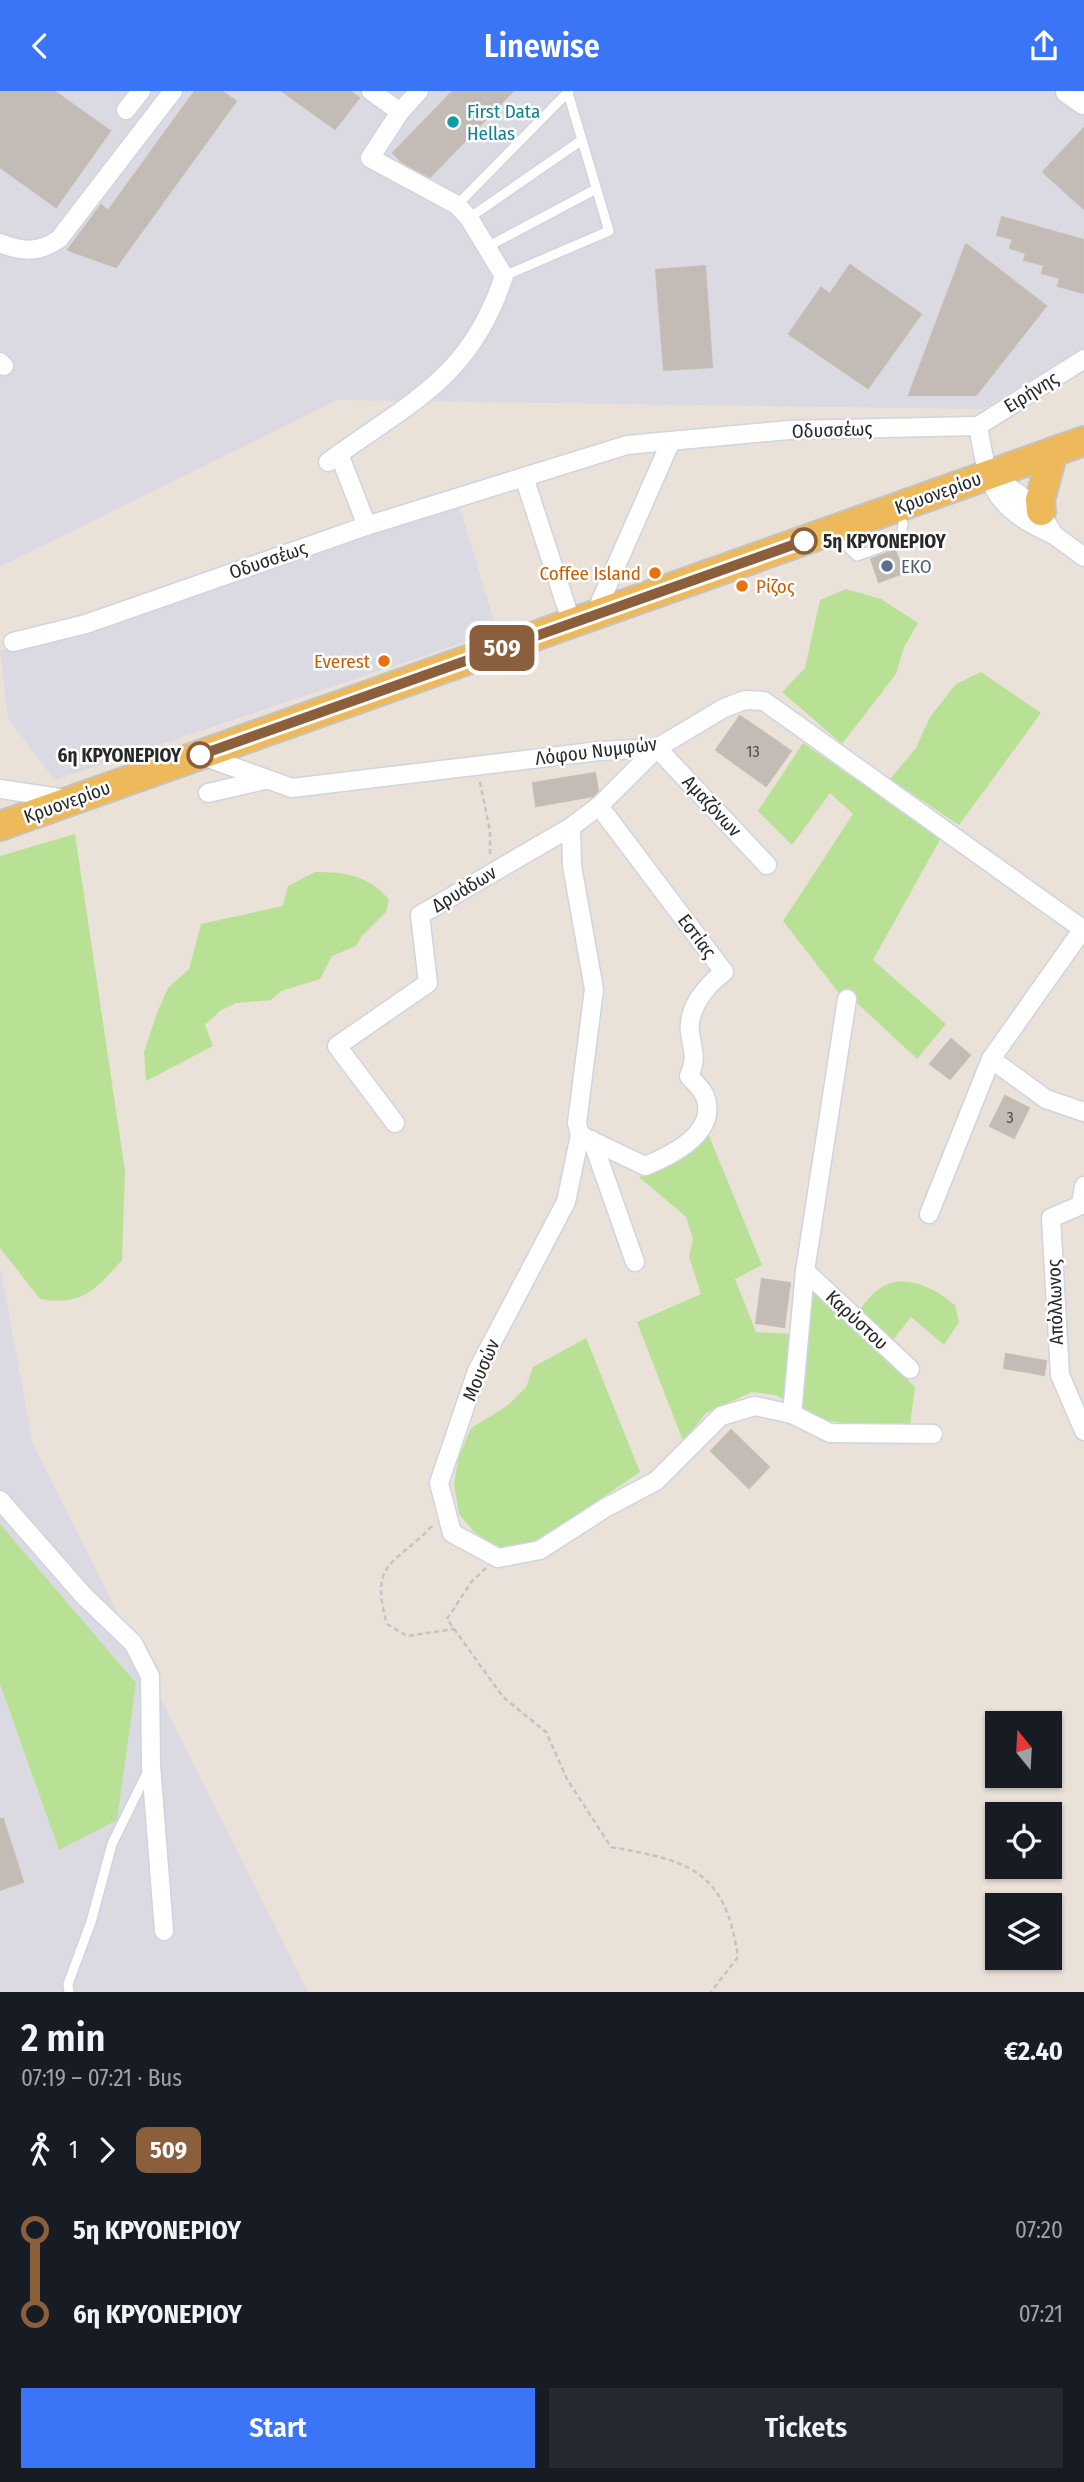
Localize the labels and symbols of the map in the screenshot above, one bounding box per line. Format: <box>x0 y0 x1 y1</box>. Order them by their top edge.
place label: First Data Hellas <box>467 100 540 145</box>
marker: First Data Hellas <box>445 114 461 130</box>
street label: Ειρήνης <box>1000 366 1062 418</box>
street label: Οδυσσέως <box>791 417 873 443</box>
street label: Κρυονερίου <box>892 467 984 519</box>
marker: 5η ΚΡΥΟΝΕΡΙΟΥ <box>791 528 817 554</box>
place label: 5η ΚΡΥΟΝΕΡΙΟΥ <box>823 530 947 553</box>
street label: Οδυσσέως <box>226 536 310 584</box>
place label: EKO <box>901 555 932 578</box>
marker: EKO <box>879 558 895 574</box>
place label: Coffee Island <box>540 562 641 585</box>
marker: Coffee Island <box>647 565 663 581</box>
place label: Ρίζος <box>756 575 795 598</box>
marker: Ρίζος <box>734 578 750 594</box>
line badge: 509 <box>462 625 542 671</box>
place label: Everest <box>314 650 371 673</box>
marker: Everest <box>376 653 392 669</box>
street label: Λόφου Νυμφών <box>534 732 659 770</box>
marker: 6η ΚΡΥΟΝΕΡΙΟΥ <box>187 742 213 768</box>
house number: 13 <box>746 742 760 761</box>
place label: 6η ΚΡΥΟΝΕΡΙΟΥ <box>58 744 182 767</box>
street label: Αμαζόνων <box>678 770 747 842</box>
street label: Κρυονερίου <box>21 776 113 828</box>
street label: Δρυάδων <box>428 860 501 917</box>
street label: Εστίας <box>673 909 721 963</box>
house number: 3 <box>1006 1108 1014 1127</box>
street label: Απόλλωνος <box>1042 1259 1068 1345</box>
street label: Καρύστου <box>821 1285 893 1355</box>
street label: Μουσών <box>458 1335 505 1404</box>
north arrow <box>985 1711 1062 1789</box>

